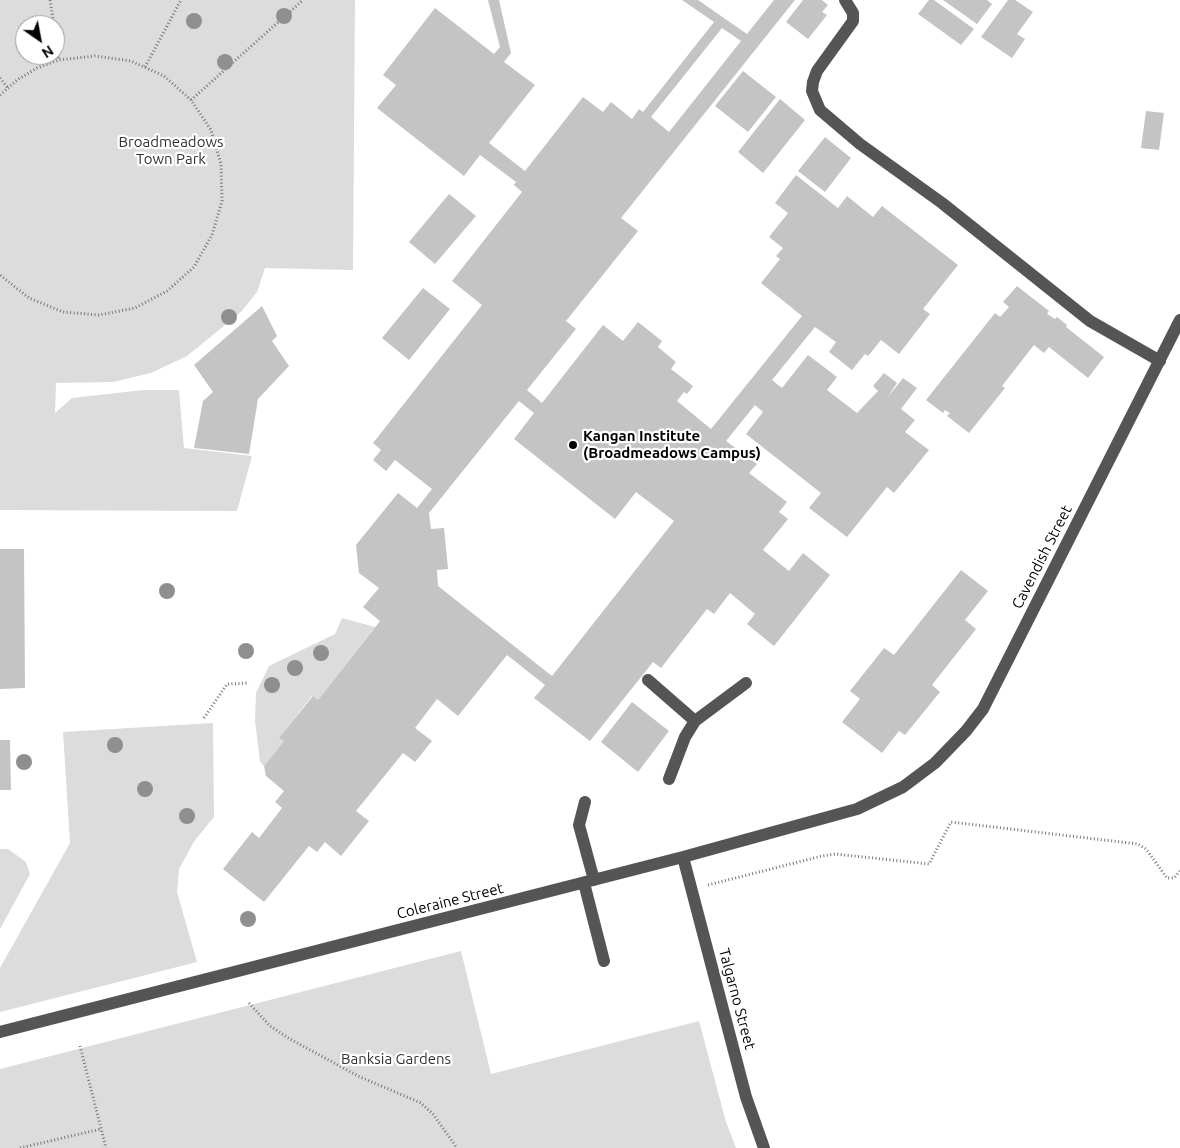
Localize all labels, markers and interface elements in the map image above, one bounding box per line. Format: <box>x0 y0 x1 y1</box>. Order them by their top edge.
north arrow <box>15 15 65 65</box>
text: N <box>39 42 56 61</box>
park label: Broadmeadows Town Park <box>118 133 224 168</box>
place label: Kangan Institute (Broadmeadows Campus) <box>583 427 761 462</box>
marker: Kangan Institute (Broadmeadows Campus) <box>567 439 579 451</box>
street label: Cavendish Street <box>1008 502 1076 612</box>
street label: Coleraine Street <box>395 879 505 923</box>
street label: Talgarno Street <box>715 946 759 1052</box>
park label: Banksia Gardens <box>341 1050 451 1068</box>

